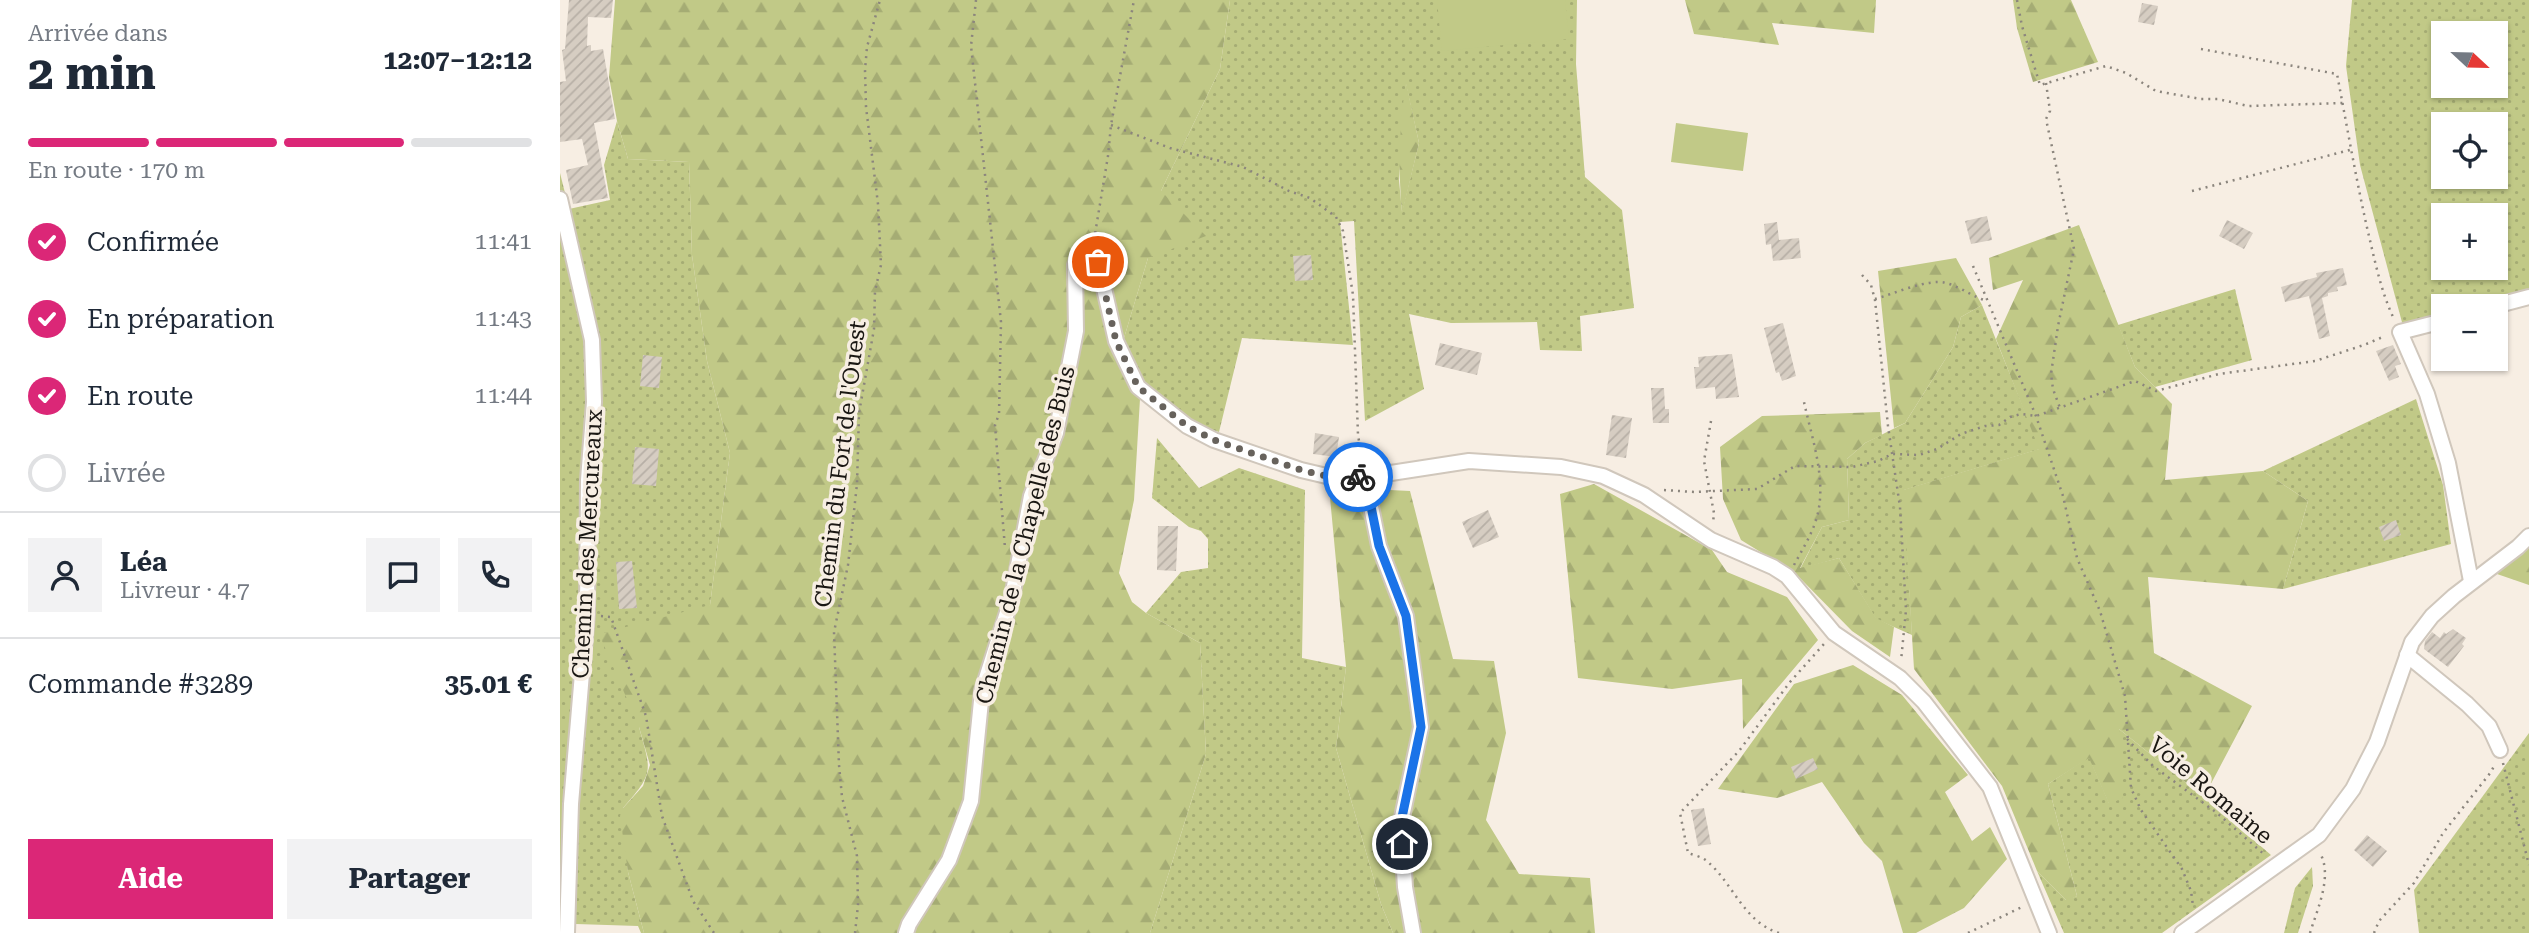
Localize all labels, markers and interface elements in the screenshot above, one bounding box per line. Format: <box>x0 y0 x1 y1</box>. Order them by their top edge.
text: Arrivée dans <box>28 20 167 47</box>
north arrow <box>2431 21 2508 98</box>
map controls <box>2431 21 2508 371</box>
text: 12:07–12:12 <box>383 45 532 75</box>
text: 2 min <box>28 46 156 100</box>
button: locate <box>2431 112 2508 189</box>
text: En route · 170 m <box>28 157 205 184</box>
button: + <box>2431 203 2508 280</box>
icon: check <box>28 223 66 261</box>
text: Confirmée <box>87 227 219 257</box>
text: 11:41 <box>475 228 532 255</box>
pin <box>1068 232 1128 292</box>
icon: bag <box>1079 243 1117 281</box>
button: − <box>2431 294 2508 371</box>
icon: check <box>28 300 66 338</box>
text: En préparation <box>87 304 275 334</box>
text: 11:43 <box>475 305 532 332</box>
street label: Chemin du Fort de l'Ouest <box>810 319 872 609</box>
street label: Chemin de la Chapelle des Buis <box>970 363 1081 707</box>
icon: check <box>28 377 66 415</box>
text: En route <box>87 381 193 411</box>
text: 11:44 <box>475 382 532 409</box>
street label: Chemin des Mercureaux <box>567 408 608 679</box>
courier <box>1323 442 1393 512</box>
text: Livrée <box>87 458 166 488</box>
icon: bike <box>1339 458 1377 496</box>
button: person <box>28 538 102 612</box>
button: chat <box>366 538 440 612</box>
button: phone <box>458 538 532 612</box>
text: Léa <box>120 547 167 577</box>
text: Livreur · 4.7 <box>120 577 250 604</box>
text: Commande #3289 <box>28 669 253 699</box>
text: 35.01 € <box>444 669 532 699</box>
street label: Voie Romaine <box>2144 731 2278 850</box>
pin <box>1372 814 1432 874</box>
icon: home <box>1383 825 1421 863</box>
button: Aide <box>28 839 273 919</box>
button: Partager <box>287 839 532 919</box>

